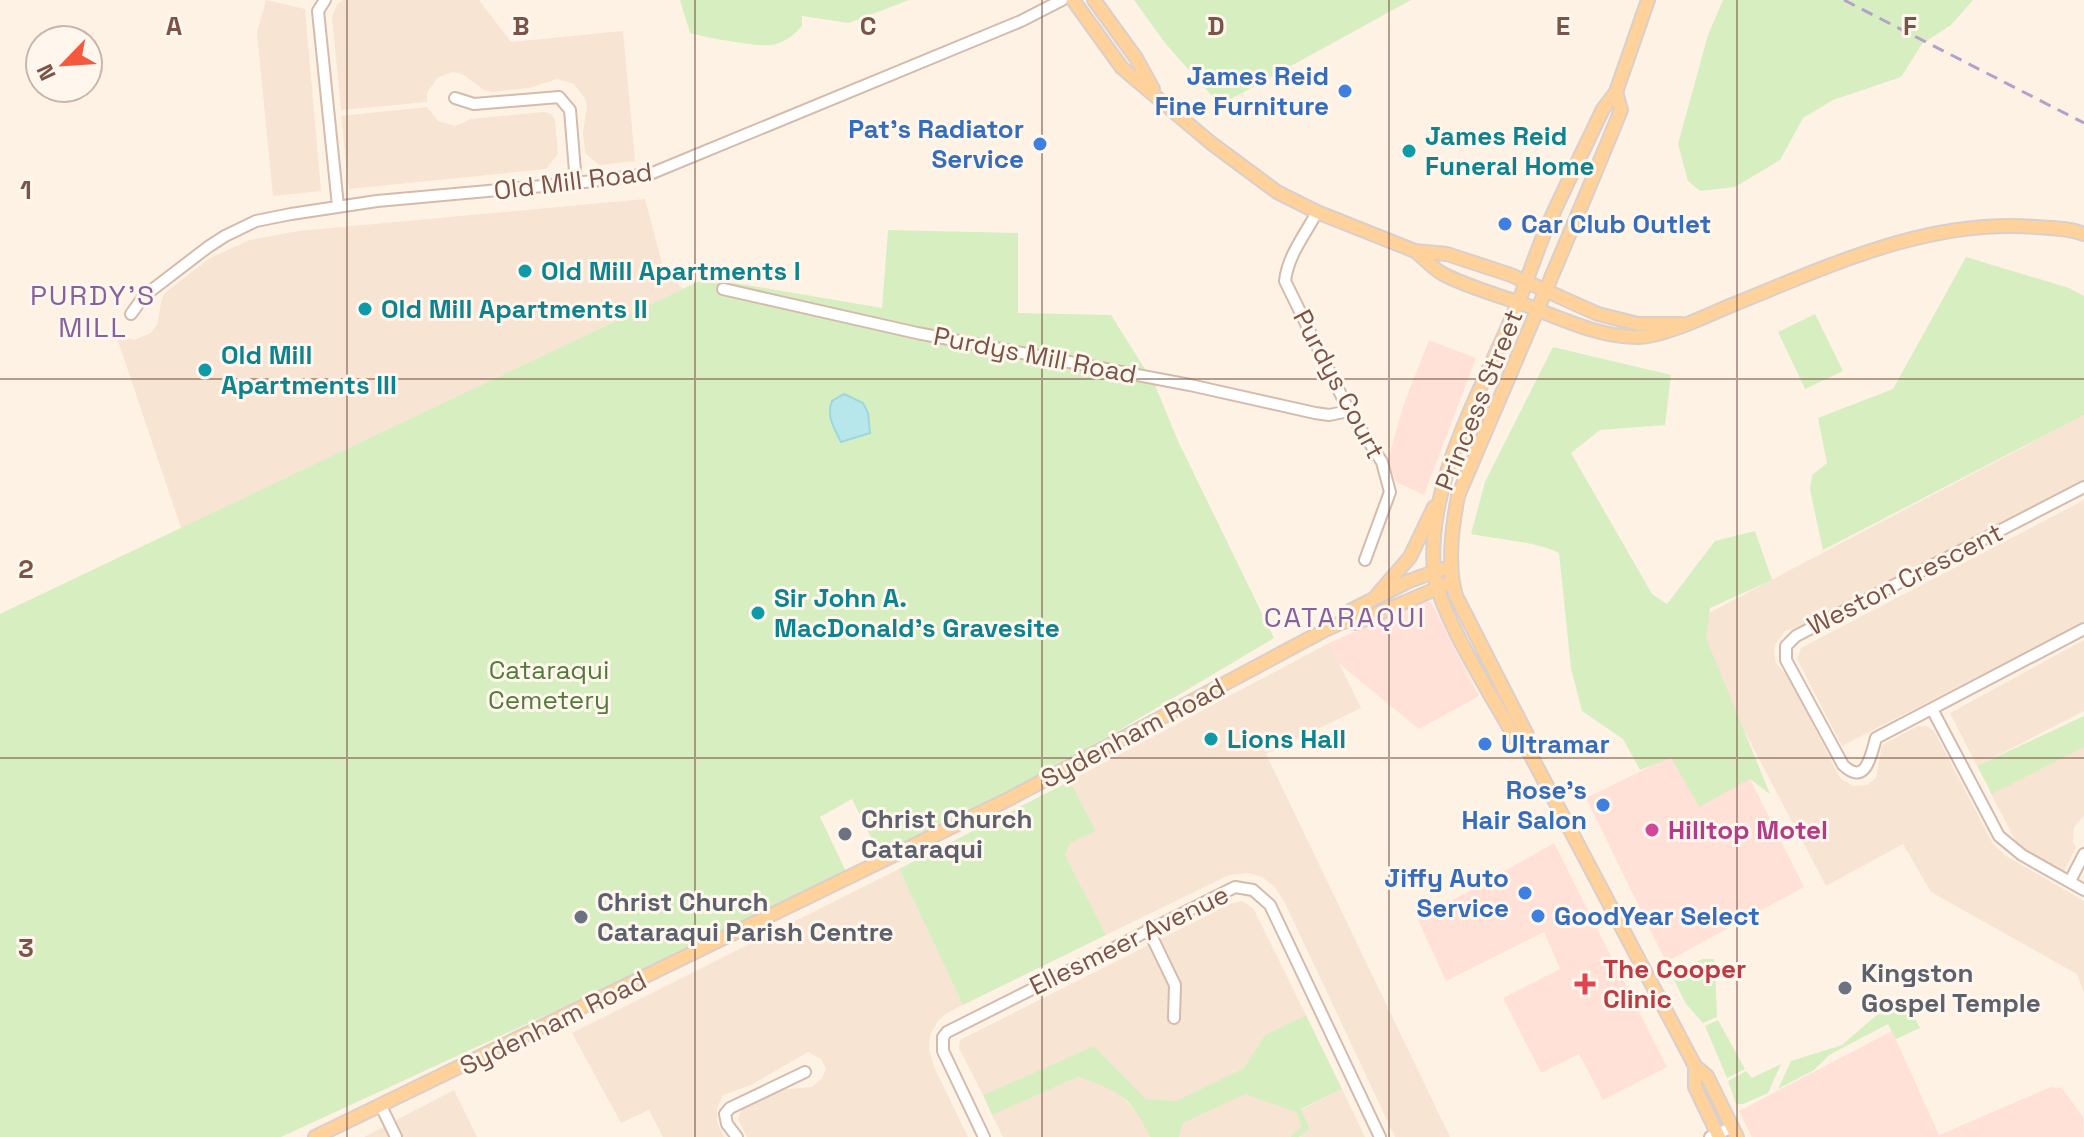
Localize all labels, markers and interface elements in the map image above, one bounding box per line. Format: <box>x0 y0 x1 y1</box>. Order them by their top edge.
text: A <box>166 9 183 43</box>
text: B <box>512 9 530 43</box>
text: C <box>860 9 876 43</box>
text: D <box>1207 9 1225 43</box>
text: E <box>1556 9 1570 43</box>
text: F <box>1903 9 1917 43</box>
north arrow <box>24 24 104 104</box>
place label: James Reid Fine Furniture <box>1155 59 1329 123</box>
text: N <box>30 60 62 85</box>
marker: James Reid Fine Furniture <box>1336 82 1354 100</box>
place label: Pat's Radiator Service <box>848 112 1024 176</box>
place label: James Reid Funeral Home <box>1425 119 1595 183</box>
marker: Pat's Radiator Service <box>1031 135 1049 153</box>
marker: James Reid Funeral Home <box>1400 142 1418 160</box>
street label: Old Mill Road <box>492 154 654 208</box>
text: 1 <box>20 173 32 207</box>
place label: Car Club Outlet <box>1521 207 1711 241</box>
marker: Car Club Outlet <box>1496 215 1514 233</box>
place label: Old Mill Apartments I <box>541 254 801 288</box>
marker: Old Mill Apartments I <box>516 262 534 280</box>
district label: PURDY'S MILL <box>30 277 156 345</box>
place label: Old Mill Apartments II <box>381 292 648 326</box>
marker: Old Mill Apartments II <box>356 300 374 318</box>
street label: Purdys Court <box>1285 303 1393 465</box>
street label: Princess Street <box>1427 305 1531 495</box>
street label: Purdys Mill Road <box>931 319 1139 391</box>
place label: Old Mill Apartments III <box>221 338 397 402</box>
marker: Old Mill Apartments III <box>196 361 214 379</box>
street label: Weston Crescent <box>1802 515 2008 643</box>
text: 2 <box>18 552 34 586</box>
place label: Sir John A. MacDonald's Gravesite <box>774 581 1060 645</box>
district label: CATARAQUI <box>1264 599 1426 635</box>
marker: Sir John A. MacDonald's Gravesite <box>749 604 767 622</box>
park label: Cataraqui Cemetery <box>488 653 610 717</box>
street label: Sydenham Road <box>1035 670 1231 796</box>
place label: Lions Hall <box>1227 722 1346 756</box>
place label: Ultramar <box>1501 727 1610 761</box>
marker: Lions Hall <box>1202 730 1220 748</box>
marker: Ultramar <box>1476 735 1494 753</box>
place label: Rose's Hair Salon <box>1461 773 1587 837</box>
marker: Rose's Hair Salon <box>1594 796 1612 814</box>
place label: Christ Church Cataraqui <box>861 802 1032 866</box>
place label: Hilltop Motel <box>1668 813 1828 847</box>
marker: Hilltop Motel <box>1643 821 1661 839</box>
marker: Christ Church Cataraqui <box>836 825 854 843</box>
place label: Jiffy Auto Service <box>1384 861 1509 925</box>
street label: Ellesmeer Avenue <box>1024 877 1234 1003</box>
marker: Jiffy Auto Service <box>1516 884 1534 902</box>
place label: Christ Church Cataraqui Parish Centre <box>597 885 894 949</box>
place label: GoodYear Select <box>1554 899 1760 933</box>
marker: GoodYear Select <box>1529 907 1547 925</box>
marker: Christ Church Cataraqui Parish Centre <box>572 908 590 926</box>
text: 3 <box>18 931 34 965</box>
place label: The Cooper Clinic <box>1603 952 1746 1016</box>
place label: Kingston Gospel Temple <box>1861 956 2041 1020</box>
street label: Sydenham Road <box>454 963 652 1083</box>
marker: The Cooper Clinic <box>1574 973 1596 995</box>
marker: Kingston Gospel Temple <box>1836 979 1854 997</box>

